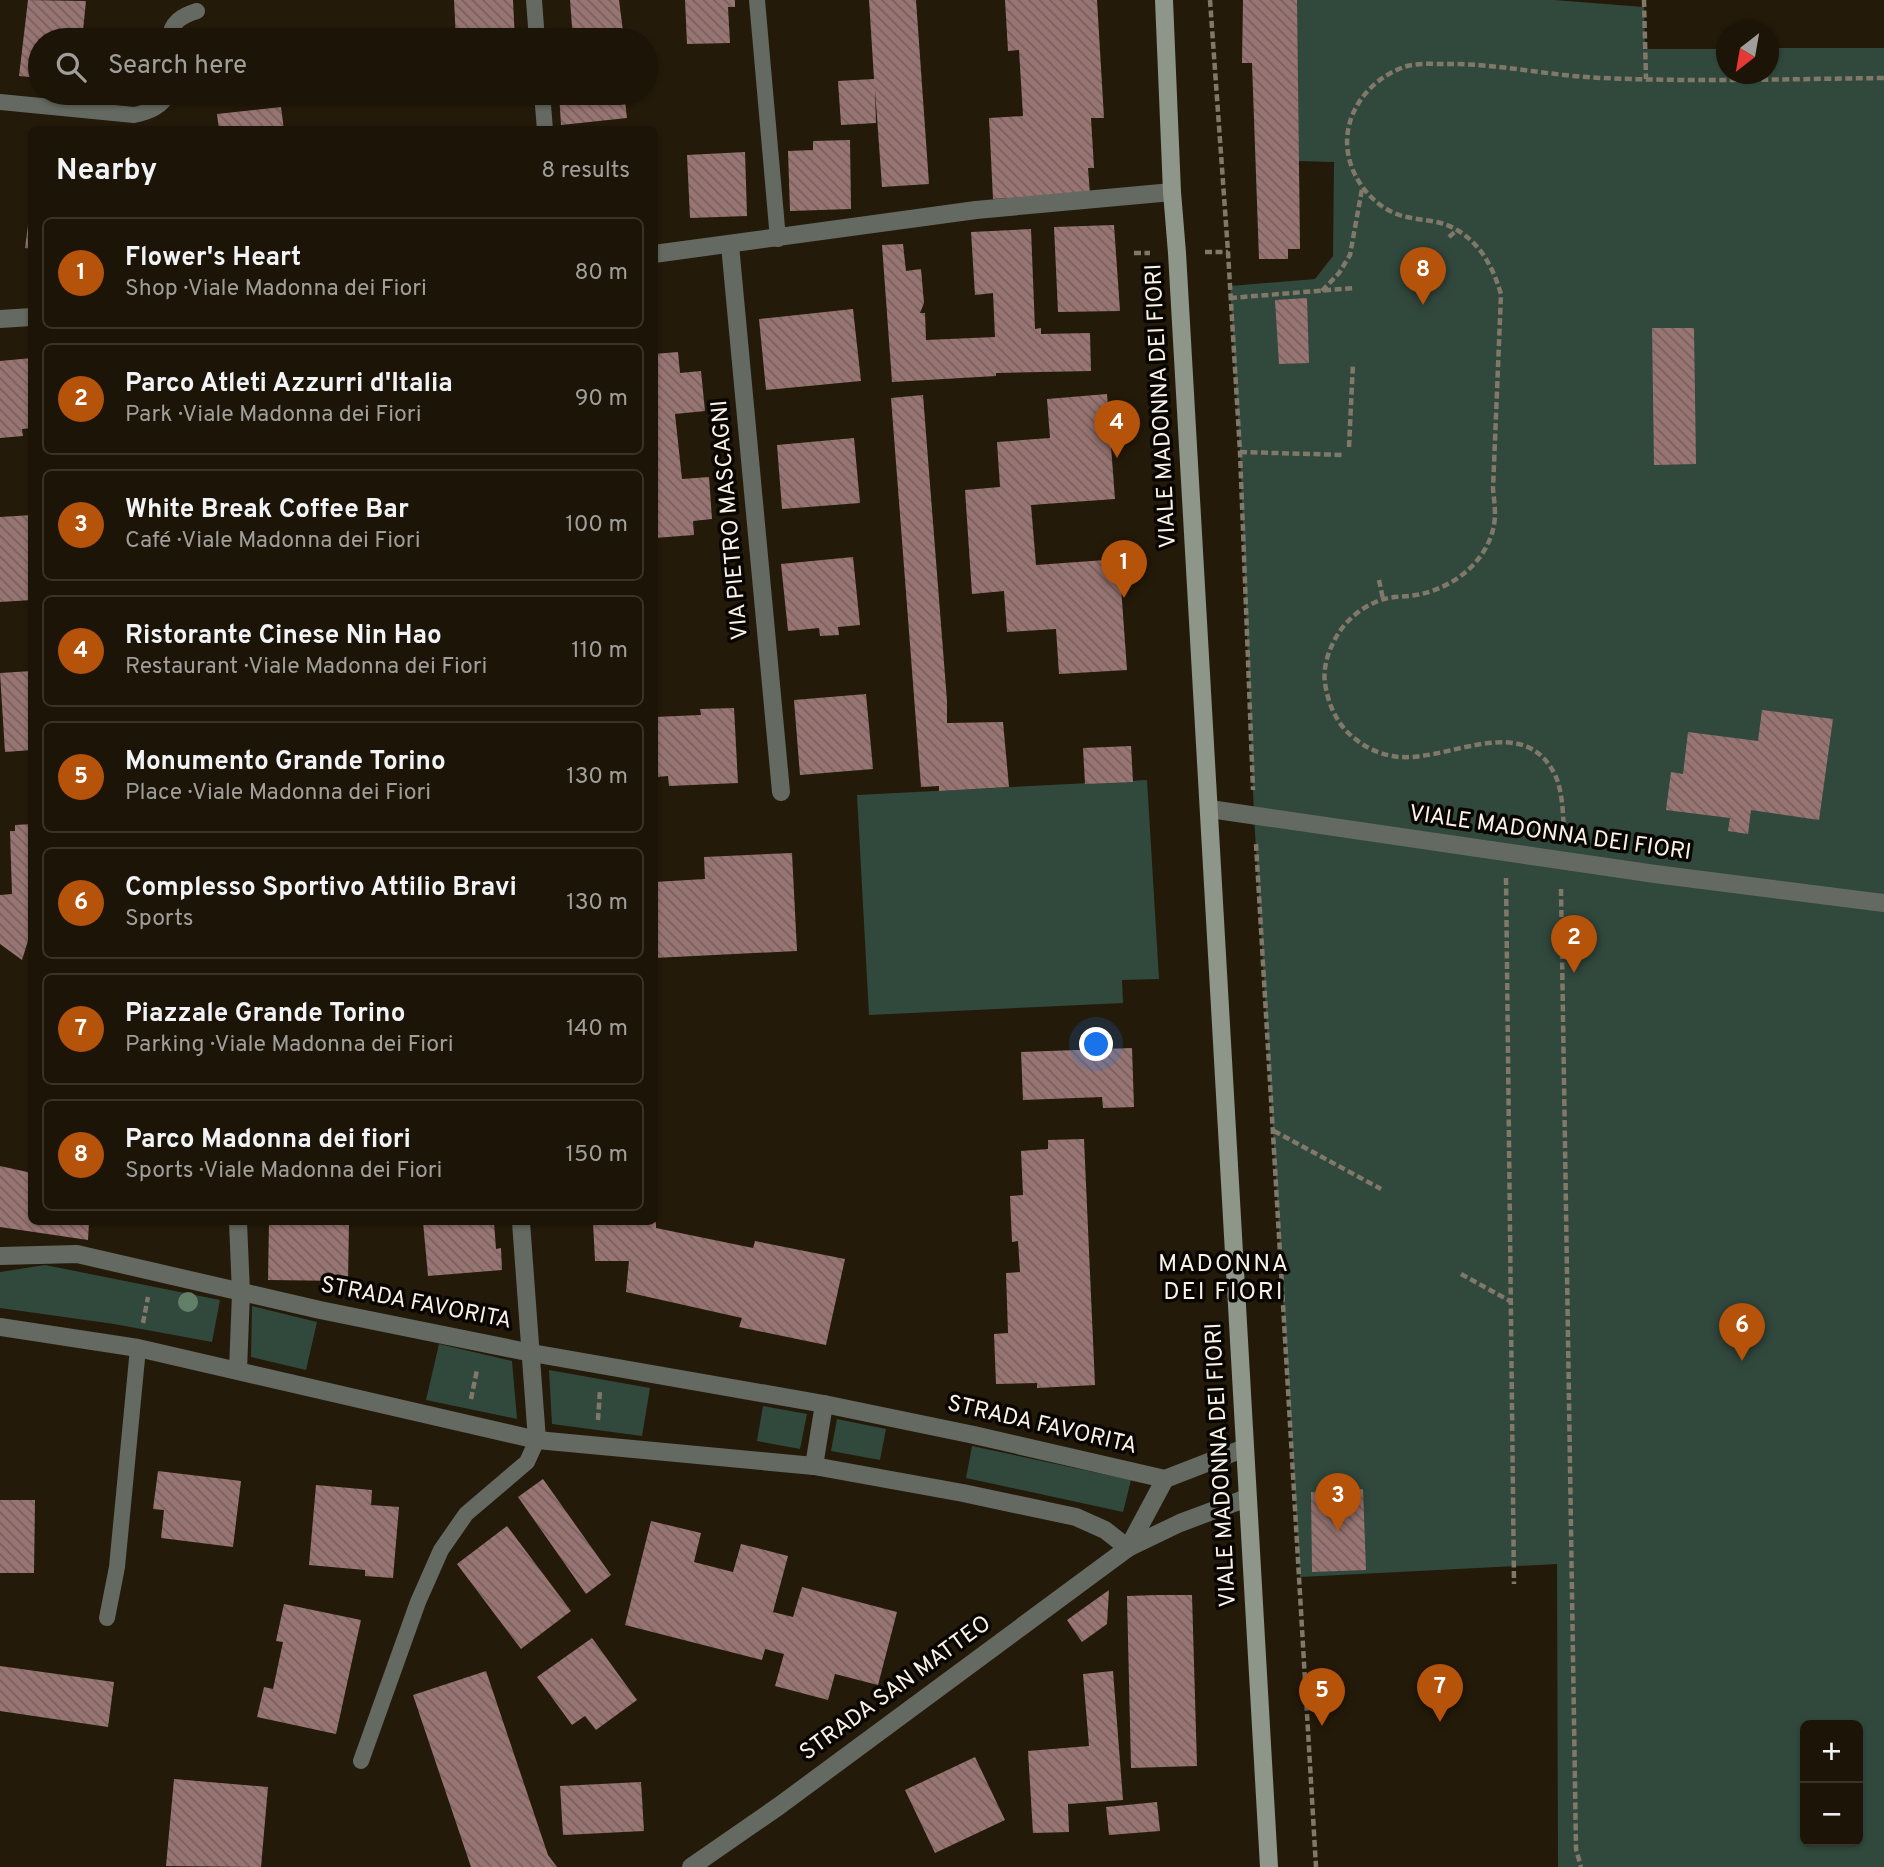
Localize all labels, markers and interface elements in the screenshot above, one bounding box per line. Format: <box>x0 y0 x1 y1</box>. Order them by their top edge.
north arrow <box>1716 21 1779 84</box>
search box <box>28 28 658 105</box>
icon: search <box>52 48 90 86</box>
text: Search here <box>108 50 247 83</box>
text: Nearby <box>56 153 157 190</box>
text: 8 results <box>541 157 630 186</box>
text: Flower's Heart <box>125 242 301 275</box>
pin: 8 <box>1400 247 1446 305</box>
text: 1 <box>76 259 86 288</box>
text: 80 m <box>575 259 628 288</box>
street label: VIALE MADONNA DEI FIORI <box>1140 263 1184 549</box>
text: Shop · Viale Madonna dei Fiori <box>125 275 427 304</box>
text: Parco Atleti Azzurri d'Italia <box>125 368 453 401</box>
text: 2 <box>74 385 88 414</box>
text: 90 m <box>575 385 628 414</box>
street label: VIA PIETRO MASCAGNI <box>706 399 756 641</box>
pin: 4 <box>1094 400 1140 458</box>
text: Park · Viale Madonna dei Fiori <box>125 401 422 430</box>
text: White Break Coffee Bar <box>125 494 409 527</box>
text: 3 <box>74 511 88 540</box>
text: 100 m <box>565 511 628 540</box>
text: Café · Viale Madonna dei Fiori <box>125 527 420 556</box>
pin: 1 <box>1101 540 1147 598</box>
text: Ristorante Cinese Nin Hao <box>125 620 442 653</box>
text: 4 <box>74 637 88 666</box>
text: 110 m <box>571 637 628 666</box>
text: Restaurant · Viale Madonna dei Fiori <box>125 653 487 682</box>
text: Monumento Grande Torino <box>125 746 446 779</box>
text: 5 <box>74 763 88 792</box>
text: 130 m <box>566 763 628 792</box>
text: Place · Viale Madonna dei Fiori <box>125 779 431 808</box>
street label: VIALE MADONNA DEI FIORI <box>1407 800 1693 868</box>
text: Complesso Sportivo Attilio Bravi <box>125 872 517 905</box>
text: 6 <box>74 889 88 918</box>
text: 130 m <box>566 889 628 918</box>
text: Sports <box>125 905 193 934</box>
pin: 2 <box>1551 915 1597 973</box>
text: Piazzale Grande Torino <box>125 998 405 1031</box>
text: 7 <box>75 1015 87 1044</box>
text: 140 m <box>566 1015 628 1044</box>
your location <box>1079 1027 1113 1061</box>
text: Parking · Viale Madonna dei Fiori <box>125 1031 454 1060</box>
text: Parco Madonna dei fiori <box>125 1124 411 1157</box>
text: 8 <box>74 1141 88 1170</box>
text: 150 m <box>566 1141 628 1170</box>
text: Sports · Viale Madonna dei Fiori <box>125 1157 442 1186</box>
district label: MADONNA DEI FIORI <box>1158 1250 1290 1308</box>
street label: STRADA FAVORITA <box>318 1271 514 1337</box>
pin: 6 <box>1719 1303 1765 1361</box>
street label: VIALE MADONNA DEI FIORI <box>1200 1322 1244 1608</box>
street label: STRADA FAVORITA <box>944 1390 1140 1462</box>
pin: 3 <box>1315 1473 1361 1531</box>
street label: STRADA SAN MATTEO <box>795 1610 997 1768</box>
pin: 7 <box>1417 1664 1463 1722</box>
pin: 5 <box>1299 1668 1345 1726</box>
map controls <box>1800 1720 1863 1846</box>
button: + <box>1800 1720 1863 1783</box>
button: − <box>1800 1783 1863 1846</box>

